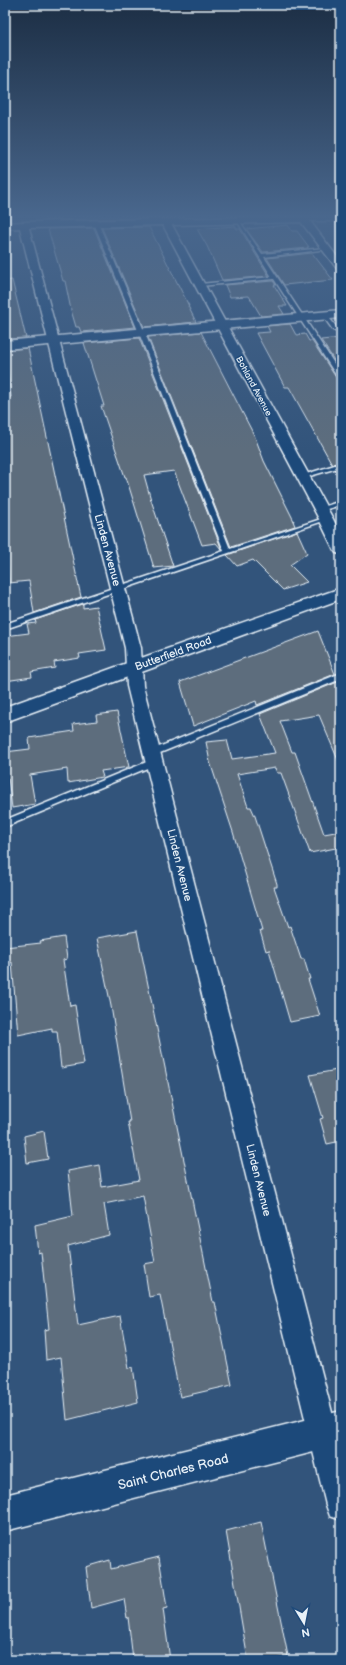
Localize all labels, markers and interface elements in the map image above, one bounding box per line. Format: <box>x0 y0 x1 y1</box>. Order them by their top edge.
street label: Bohland Avenue <box>233 354 274 419</box>
street label: Linden Avenue <box>92 513 123 588</box>
street label: Butterfield Road <box>133 634 213 673</box>
street label: Linden Avenue <box>164 828 195 903</box>
street label: Linden Avenue <box>243 1143 274 1218</box>
street label: Saint Charles Road <box>116 1450 230 1493</box>
north arrow <box>284 1603 324 1643</box>
text: N <box>300 1625 311 1639</box>

